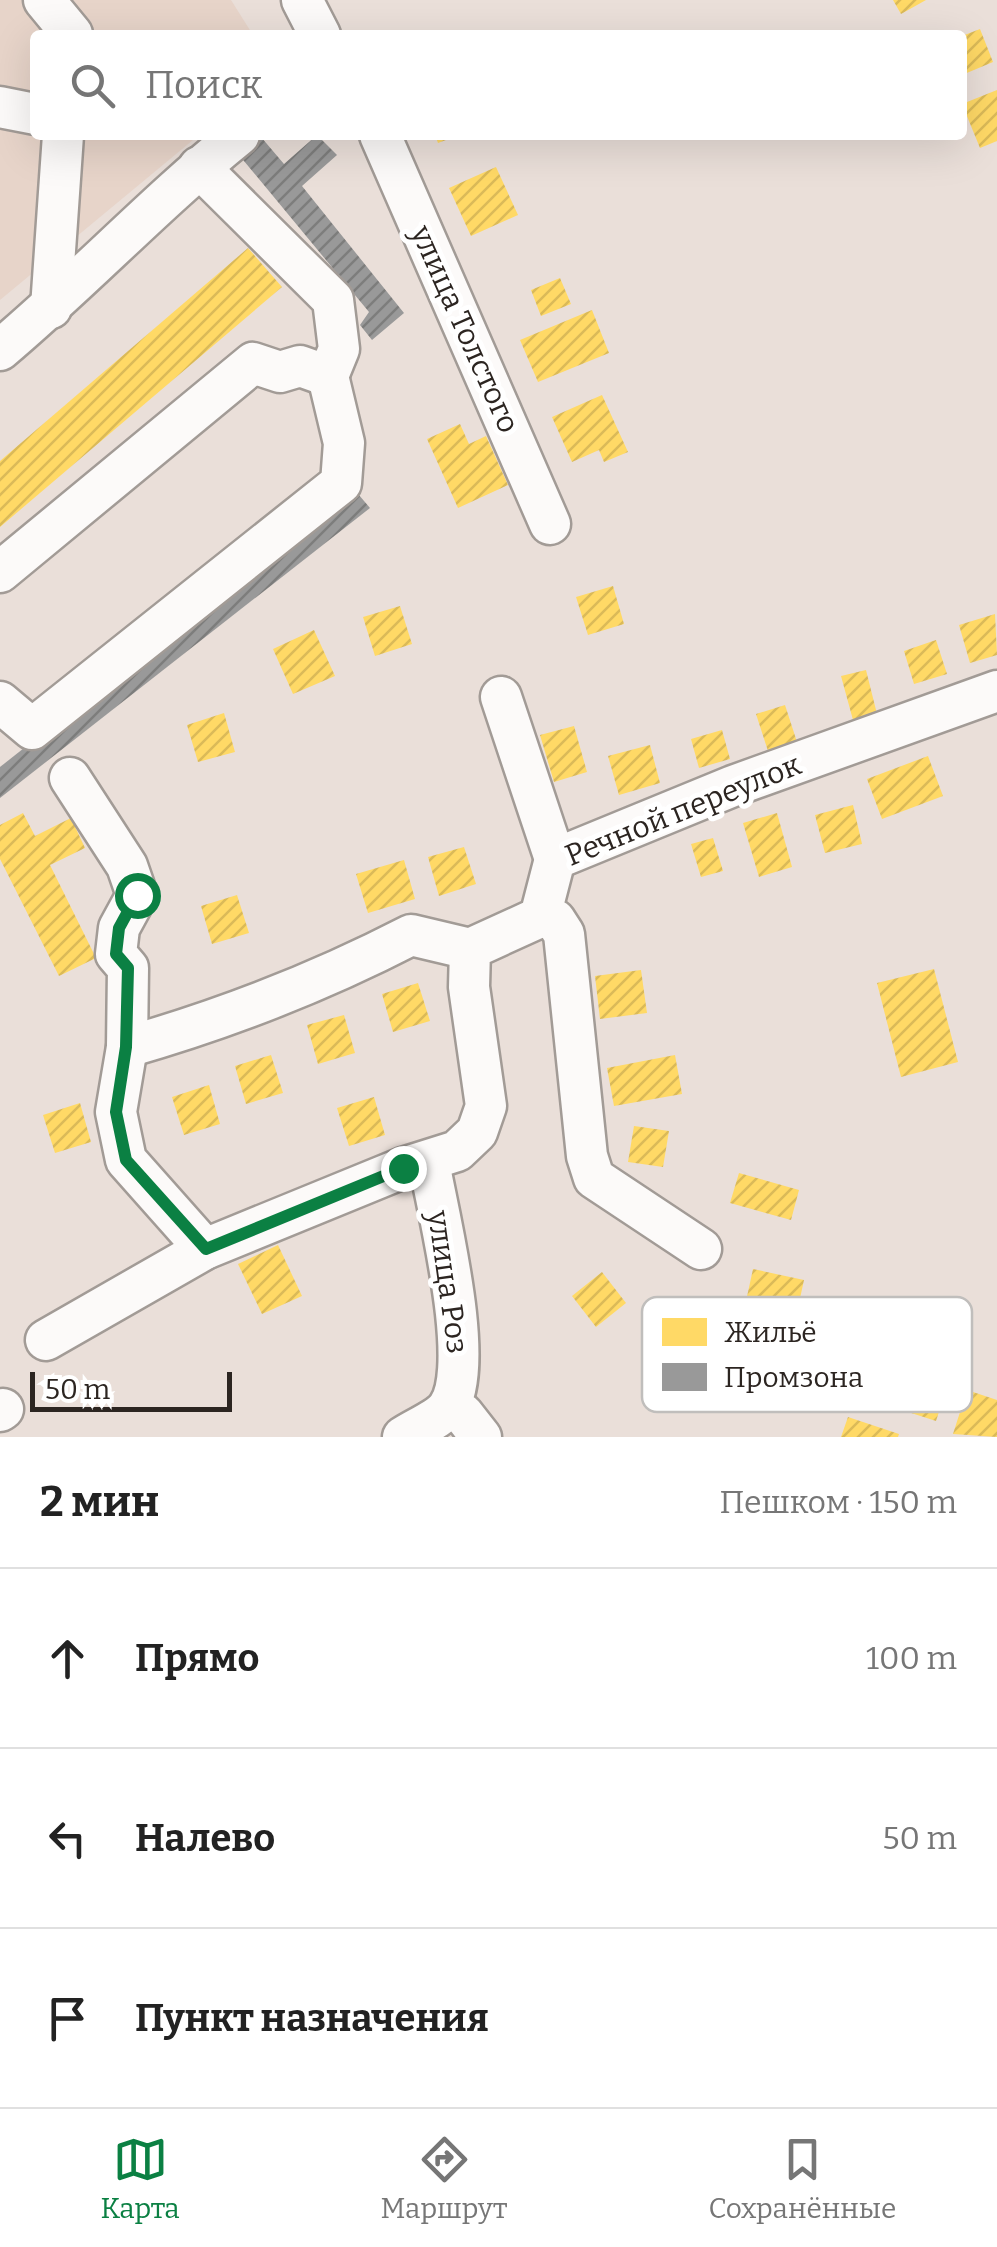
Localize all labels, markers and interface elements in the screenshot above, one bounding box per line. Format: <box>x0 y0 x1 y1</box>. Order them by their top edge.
search box <box>30 30 967 140</box>
icon: search <box>65 58 120 113</box>
text: Поиск <box>145 62 262 108</box>
street label: улица Толстого <box>403 219 527 438</box>
street label: Речной переулок <box>560 746 806 874</box>
route start <box>115 873 161 919</box>
route end <box>381 1146 427 1192</box>
street label: улица Роз <box>420 1207 476 1356</box>
legend <box>642 1297 972 1412</box>
text: Жильё <box>724 1316 817 1349</box>
text: Промзона <box>724 1361 863 1394</box>
scale bar <box>30 1367 232 1412</box>
text: 50 m <box>45 1373 110 1406</box>
text: 2 мин <box>40 1477 159 1527</box>
text: Пешком · 150 m <box>720 1483 957 1521</box>
icon: ahead <box>40 1631 95 1686</box>
text: Прямо <box>135 1635 259 1681</box>
text: 100 m <box>866 1639 957 1677</box>
icon: left <box>40 1811 95 1866</box>
text: Налево <box>135 1815 275 1861</box>
text: 50 m <box>882 1819 957 1857</box>
icon: arrive <box>40 1991 95 2046</box>
text: Пункт назначения <box>135 1995 489 2041</box>
tab: Карта <box>101 2132 180 2225</box>
tab: Маршрут <box>381 2132 507 2225</box>
tab: Сохранённые <box>708 2132 896 2225</box>

